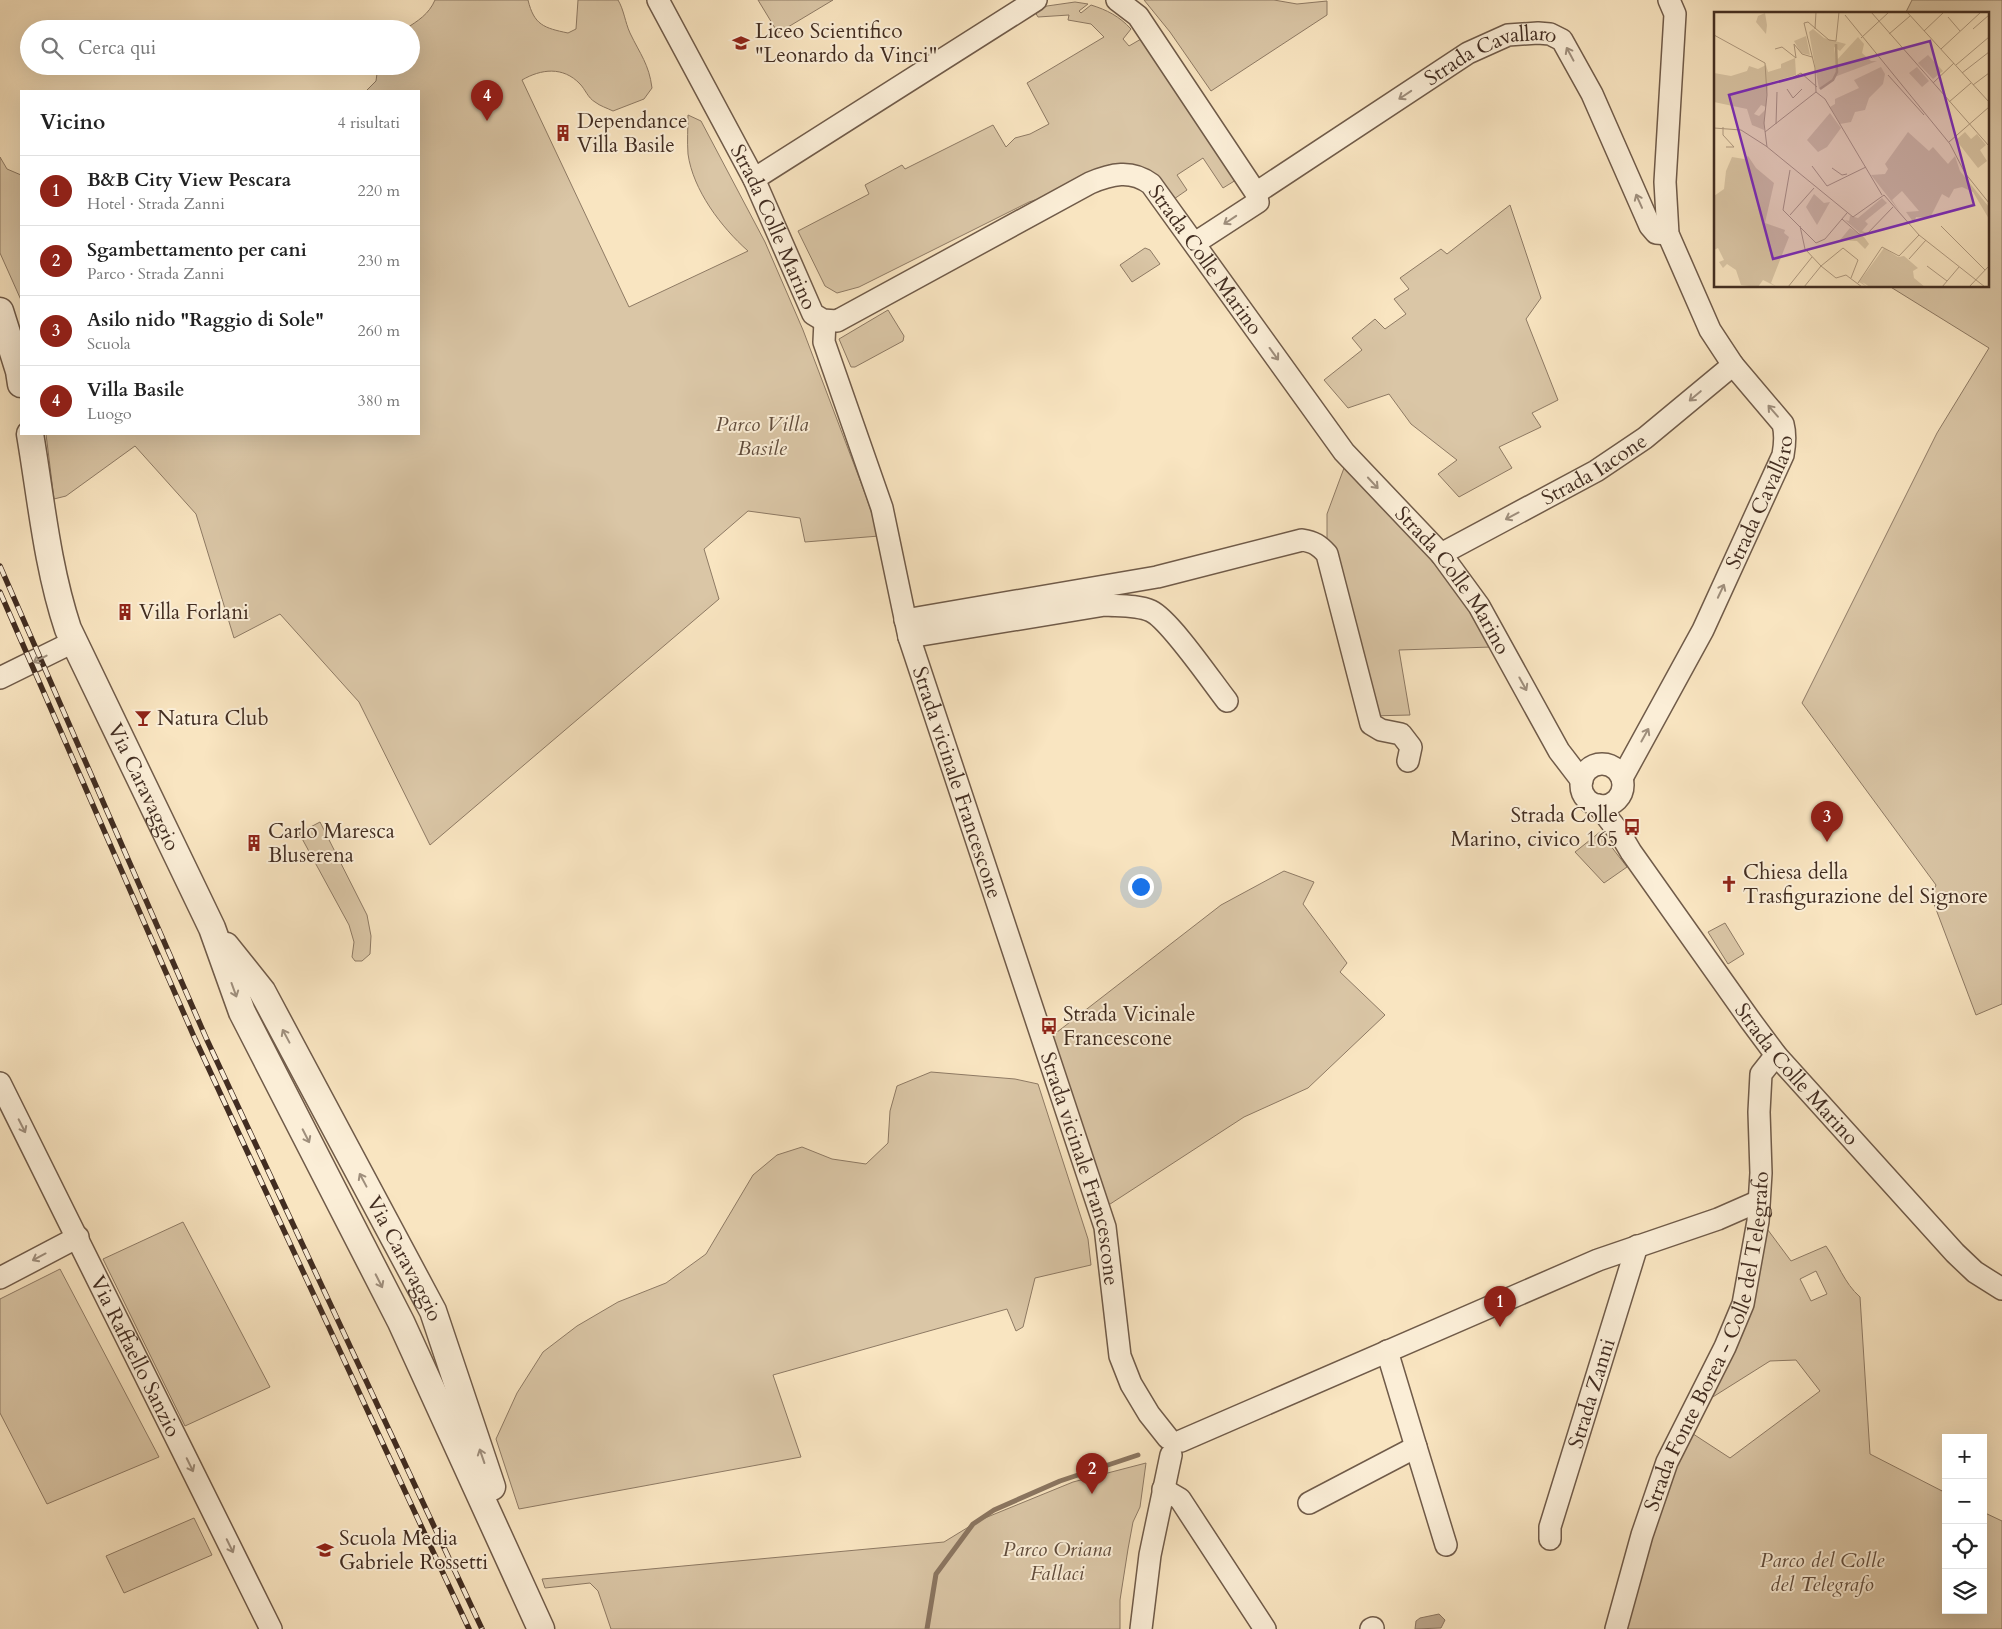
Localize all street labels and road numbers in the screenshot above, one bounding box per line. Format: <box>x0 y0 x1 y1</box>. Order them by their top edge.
street label: Strada Cavallaro <box>1419 19 1563 93</box>
street label: Strada Colle Marino <box>723 139 823 314</box>
street label: Strada Colle Marino <box>1141 179 1269 341</box>
street label: Strada Iacone <box>1536 427 1653 513</box>
street label: Strada Cavallaro <box>1719 435 1800 574</box>
street label: Strada Colle Marino <box>1388 500 1517 660</box>
street label: Strada vicinale Francescone <box>905 663 1009 902</box>
street label: Via Caravaggio <box>100 718 187 856</box>
street label: Strada Colle Marino <box>1727 997 1865 1152</box>
street label: Strada vicinale Francescone <box>1033 1048 1126 1287</box>
street label: Strada Fonte Borea - Colle del Telegrafo <box>1637 1170 1776 1515</box>
street label: Via Caravaggio <box>359 1191 449 1325</box>
street label: Via Raffaello Sanzio <box>83 1271 187 1442</box>
street label: Strada Zanni <box>1561 1335 1623 1452</box>

